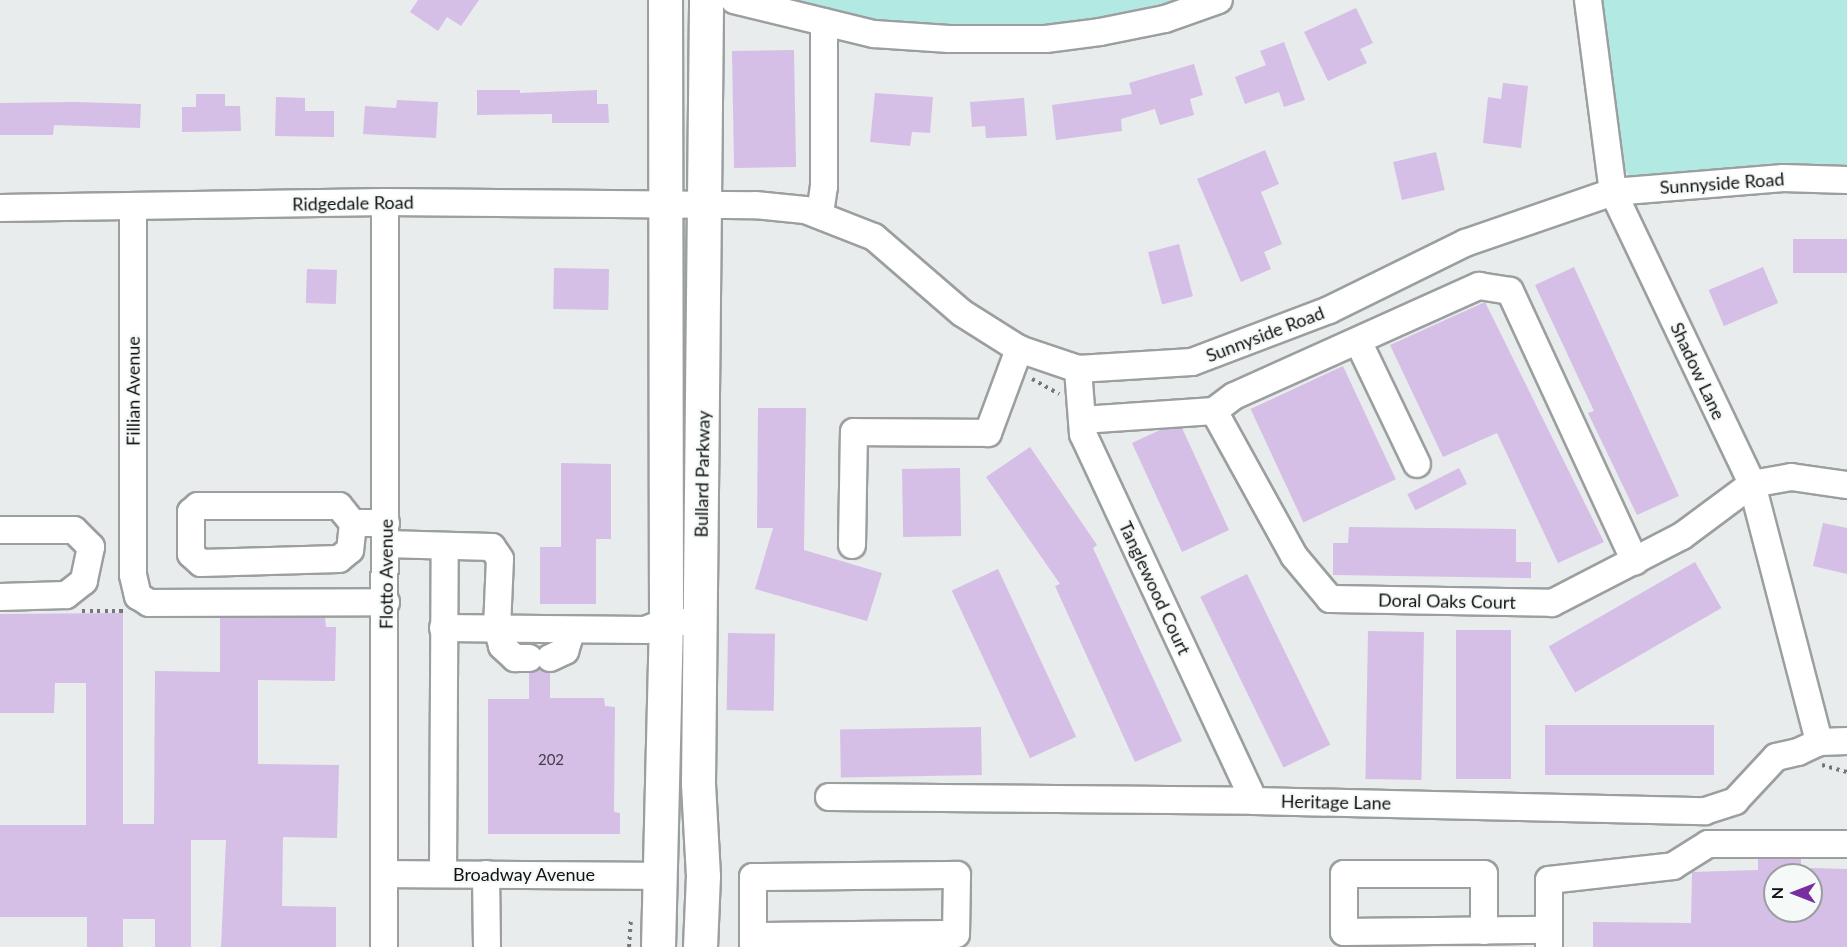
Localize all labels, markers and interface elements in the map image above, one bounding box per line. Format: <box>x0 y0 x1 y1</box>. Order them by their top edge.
street label: Sunnyside Road <box>1659 168 1785 198</box>
street label: Ridgedale Road <box>292 191 414 215</box>
street label: Sunnyside Road <box>1203 302 1327 366</box>
street label: Shadow Lane <box>1666 319 1730 423</box>
street label: Fillian Avenue <box>122 336 144 446</box>
street label: Bullard Parkway <box>690 410 714 538</box>
street label: Tanglewood Court <box>1115 518 1195 658</box>
street label: Flotto Avenue <box>375 519 397 629</box>
street label: Doral Oaks Court <box>1378 589 1516 613</box>
house number: 202 <box>538 751 564 769</box>
street label: Heritage Lane <box>1281 790 1391 814</box>
street label: Broadway Avenue <box>452 863 596 885</box>
north arrow <box>1763 863 1823 923</box>
text: N <box>1767 887 1786 899</box>

